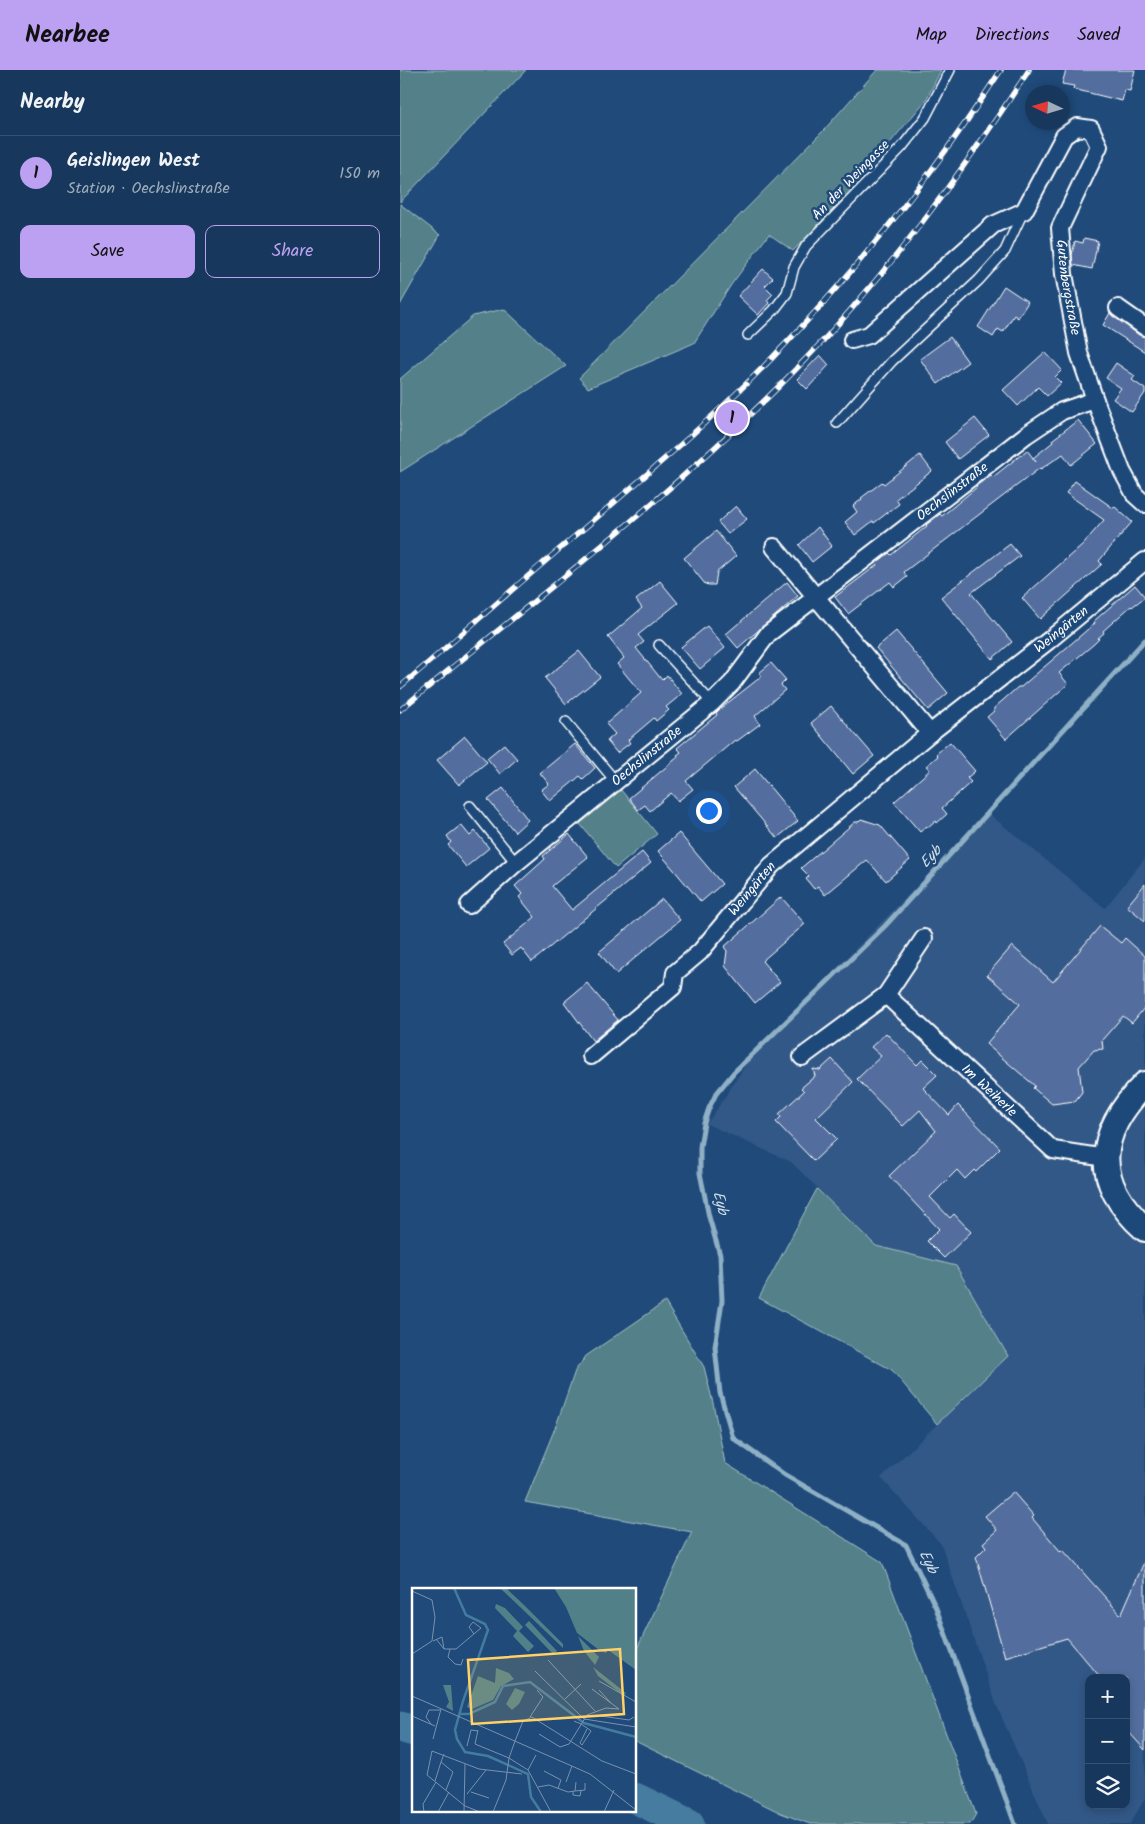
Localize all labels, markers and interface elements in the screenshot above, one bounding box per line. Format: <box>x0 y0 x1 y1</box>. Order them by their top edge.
text: Nearbee <box>25 16 110 55</box>
text: Map <box>915 21 947 50</box>
text: Directions <box>975 21 1049 50</box>
text: Saved <box>1077 21 1120 50</box>
north arrow <box>1025 85 1070 130</box>
text: Nearby <box>20 86 85 119</box>
street label: An der Weingasse <box>807 134 896 225</box>
text: Geislingen West <box>67 146 200 176</box>
text: 1 <box>34 161 38 186</box>
text: 150 m <box>339 161 380 186</box>
text: Station · Oechslinstraße <box>67 176 230 201</box>
button: Save <box>20 225 195 278</box>
button: Share <box>205 225 380 278</box>
street label: Gutenbergstraße <box>1050 239 1087 338</box>
pin: 1 <box>716 399 748 437</box>
street label: Oechslinstraße <box>912 456 994 527</box>
street label: Weingärten <box>1029 601 1094 659</box>
street label: Oechslinstraße <box>607 720 688 792</box>
your location <box>696 798 722 824</box>
water label: Eyb <box>914 839 949 874</box>
street label: Weingärten <box>723 857 782 921</box>
street label: Im Weiherle <box>956 1059 1023 1123</box>
water label: Eyb <box>705 1189 735 1219</box>
water label: Eyb <box>912 1546 945 1580</box>
inset map <box>412 1588 636 1812</box>
map controls <box>1085 1674 1130 1809</box>
button: + <box>1085 1674 1130 1719</box>
button: − <box>1085 1719 1130 1764</box>
button: layers <box>1085 1764 1130 1809</box>

